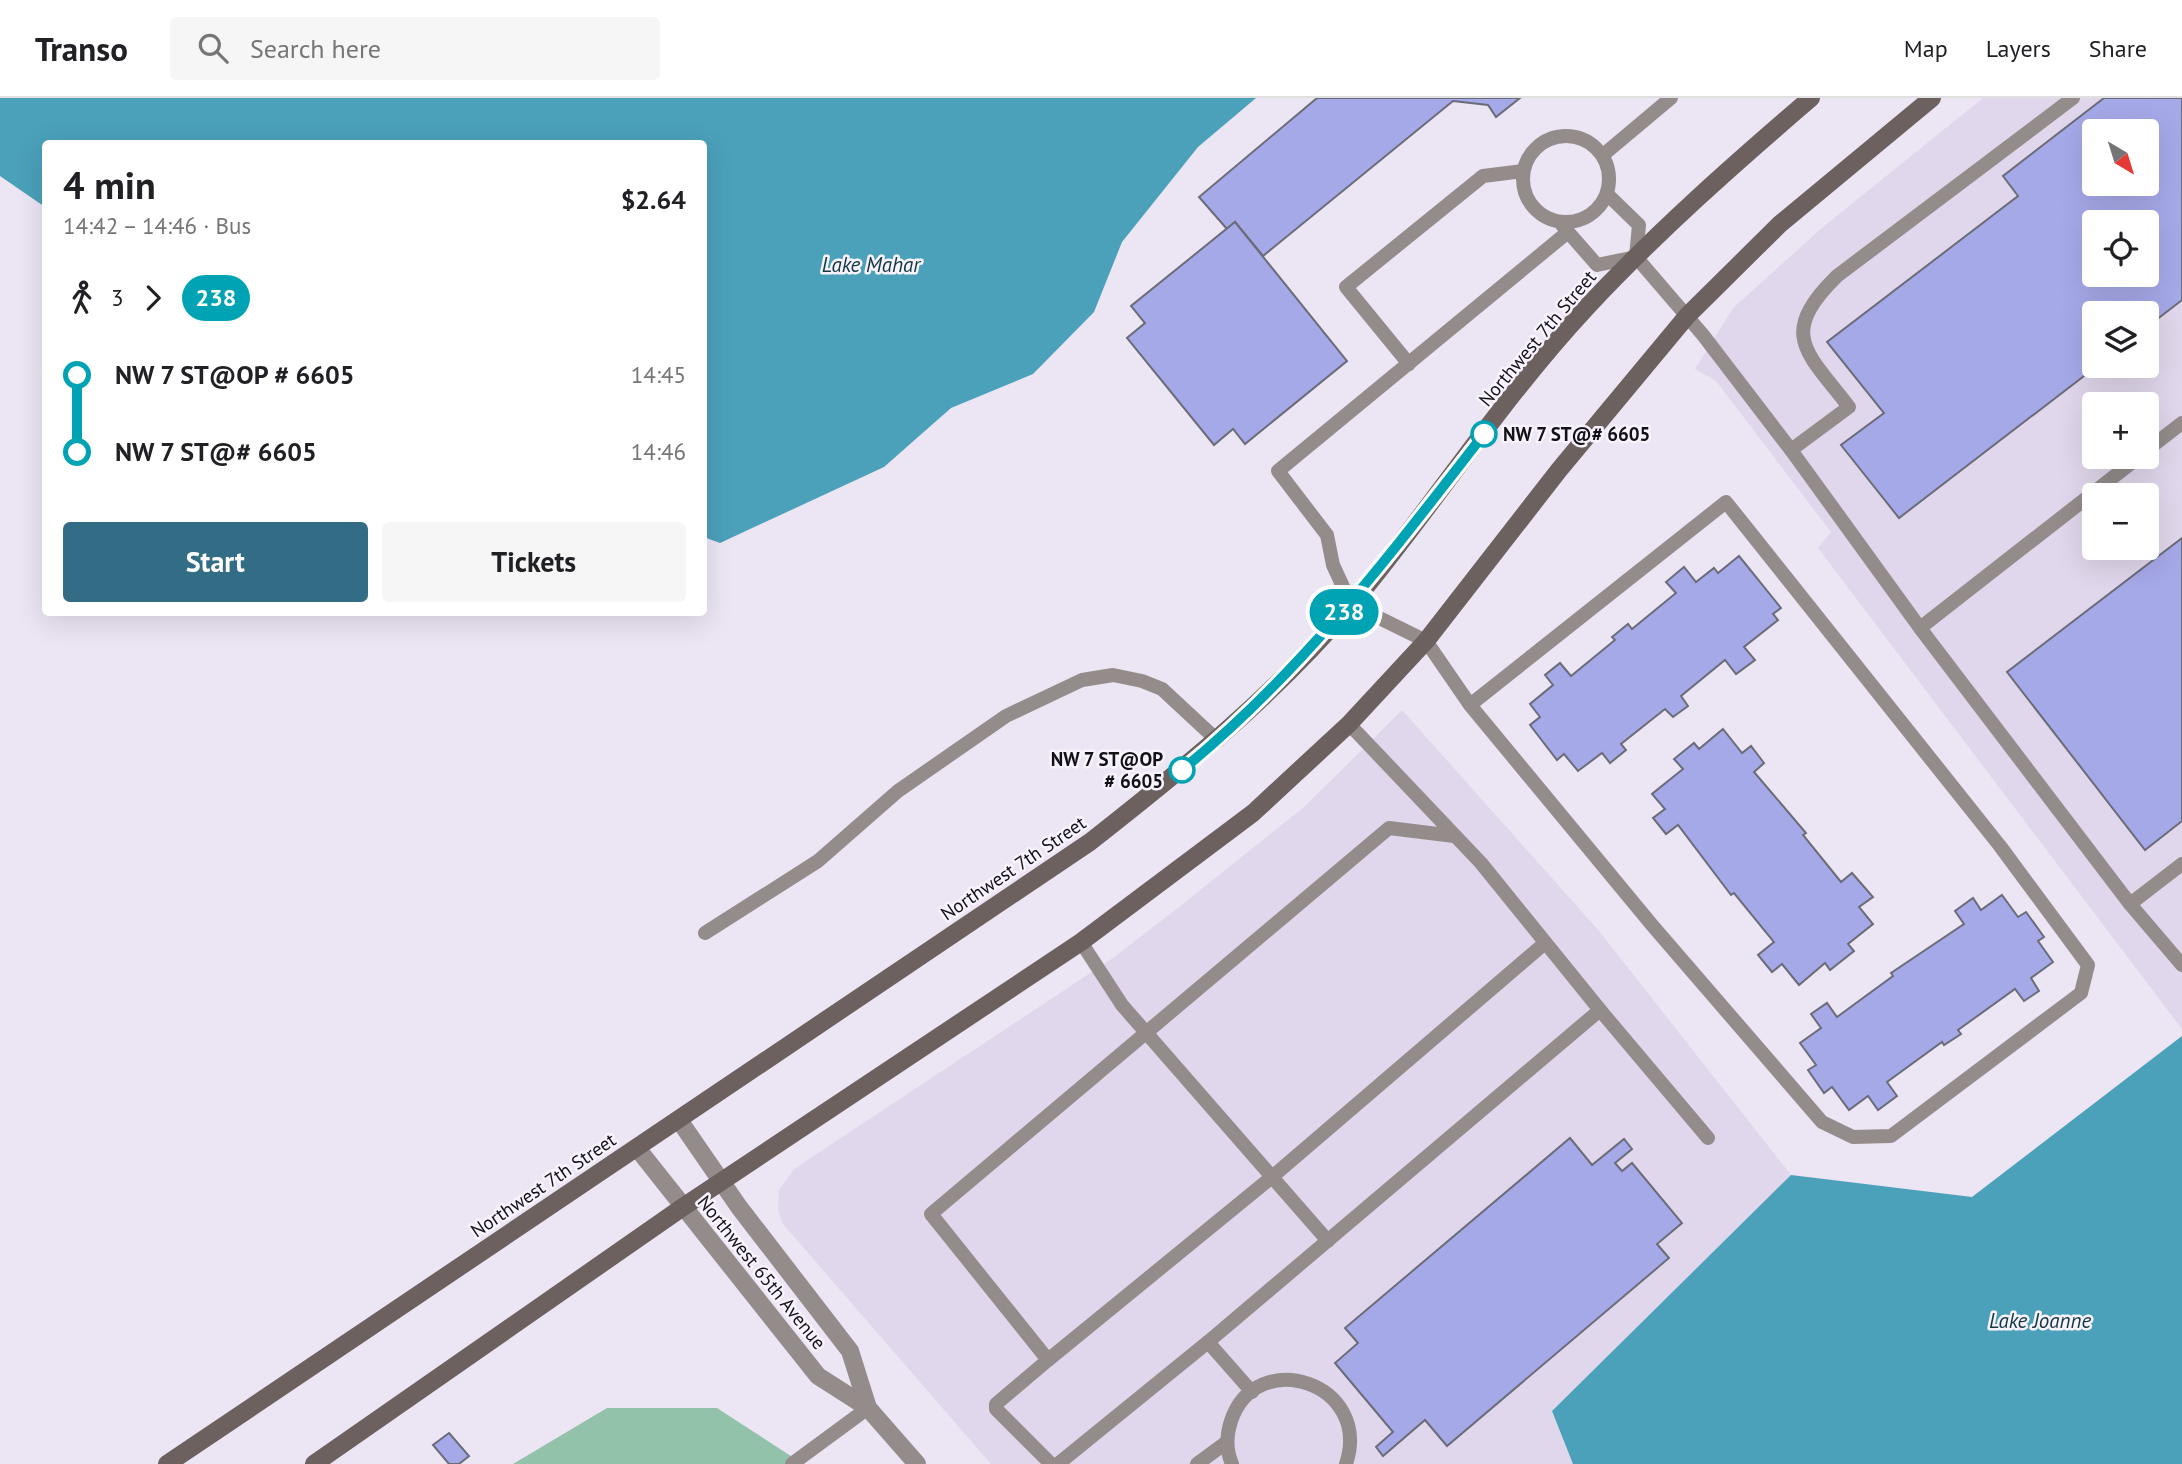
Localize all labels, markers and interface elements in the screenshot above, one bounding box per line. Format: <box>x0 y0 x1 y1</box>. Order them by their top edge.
search box <box>170 17 660 80</box>
text: Transo <box>35 27 128 70</box>
icon: search <box>194 29 232 67</box>
text: Search here <box>250 32 381 65</box>
text: Map <box>1904 33 1948 64</box>
text: Layers <box>1986 33 2051 64</box>
text: Share <box>2089 33 2147 64</box>
north arrow <box>2082 119 2160 196</box>
map controls <box>2082 119 2159 560</box>
text: 4 min <box>63 160 156 209</box>
text: $2.64 <box>621 183 686 216</box>
button: locate <box>2082 210 2159 287</box>
text: 14:42 – 14:46 · Bus <box>63 211 251 240</box>
water label: Lake Mahar <box>822 251 922 278</box>
street label: Northwest 7th Street <box>1473 265 1601 411</box>
icon: walk <box>63 279 101 317</box>
icon: forward <box>134 279 172 317</box>
text: 238 <box>196 282 236 313</box>
text: 3 <box>111 283 124 312</box>
button: layers <box>2082 301 2159 378</box>
text: NW 7 ST@OP # 6605 <box>115 358 355 391</box>
text: 14:45 <box>631 360 686 389</box>
button: + <box>2082 392 2159 469</box>
marker: NW 7 ST@# 6605 <box>1471 421 1497 447</box>
place label: NW 7 ST@# 6605 <box>1503 422 1650 446</box>
text: NW 7 ST@# 6605 <box>115 435 317 468</box>
text: 14:46 <box>631 437 686 466</box>
button: − <box>2082 483 2159 560</box>
button: Start <box>63 522 368 602</box>
button: Tickets <box>382 522 686 602</box>
line badge: 238 <box>1304 589 1384 635</box>
text: 238 <box>1324 596 1364 627</box>
place label: NW 7 ST@OP # 6605 <box>1051 747 1163 793</box>
marker: NW 7 ST@OP # 6605 <box>1169 757 1195 783</box>
street label: Northwest 7th Street <box>936 810 1091 926</box>
street label: Northwest 7th Street <box>466 1127 621 1243</box>
street label: Northwest 65th Avenue <box>693 1190 831 1354</box>
water label: Lake Joanne <box>1989 1307 2091 1334</box>

